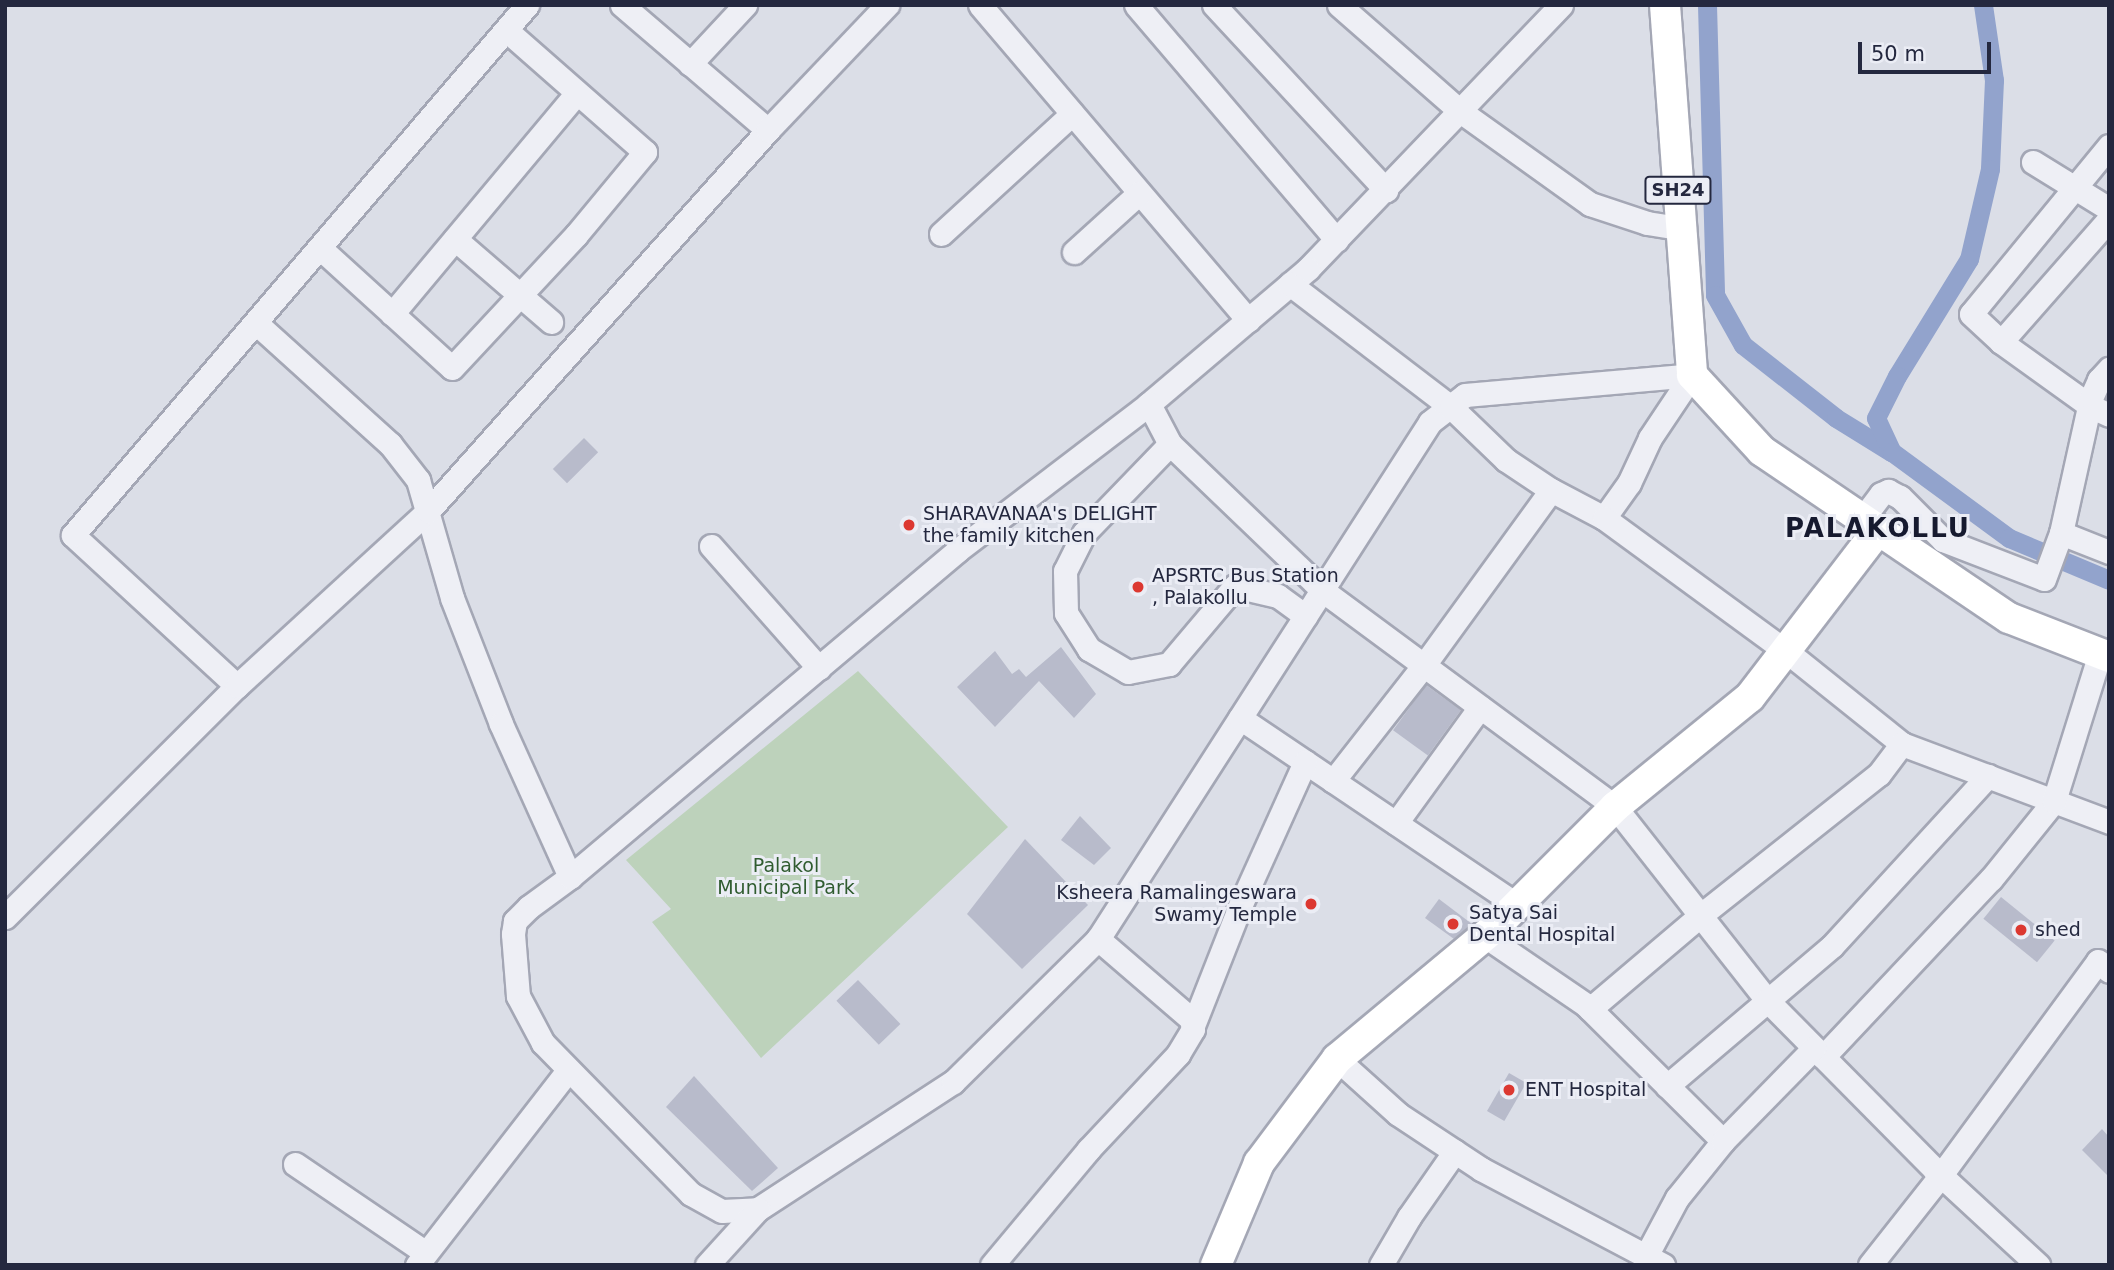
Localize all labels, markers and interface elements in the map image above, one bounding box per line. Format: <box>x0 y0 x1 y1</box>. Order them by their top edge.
scale bar <box>1862 28 1995 72</box>
text: 50 m <box>1871 42 1925 66</box>
road number: SH24 <box>1643 176 1713 204</box>
place label: SHARAVANAA's DELIGHT the family kitchen <box>923 503 1157 547</box>
district label: PALAKOLLU <box>1786 513 1970 545</box>
marker: SHARAVANAA's DELIGHT the family kitchen <box>901 517 917 533</box>
place label: APSRTC Bus Station , Palakollu <box>1152 565 1339 609</box>
marker: APSRTC Bus Station , Palakollu <box>1130 579 1146 595</box>
park label: Palakol Municipal Park <box>717 855 855 899</box>
place label: Ksheera Ramalingeswara Swamy Temple <box>1056 882 1297 926</box>
marker: Ksheera Ramalingeswara Swamy Temple <box>1303 896 1319 912</box>
place label: Satya Sai Dental Hospital <box>1469 902 1615 946</box>
marker: Satya Sai Dental Hospital <box>1443 914 1463 934</box>
place label: shed <box>2035 919 2081 941</box>
marker: shed <box>2013 922 2029 938</box>
place label: ENT Hospital <box>1525 1079 1646 1101</box>
marker: ENT Hospital <box>1499 1080 1519 1100</box>

